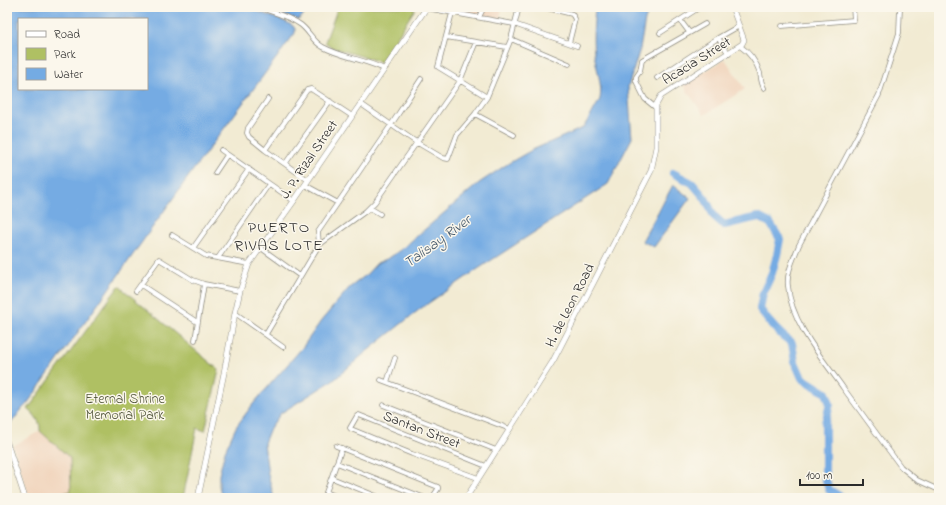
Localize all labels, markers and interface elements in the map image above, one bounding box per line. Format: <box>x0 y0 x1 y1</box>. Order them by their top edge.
legend <box>18 18 148 90</box>
text: Road <box>54 26 80 44</box>
street label: Acacia Street <box>658 32 735 91</box>
text: Park <box>54 46 76 64</box>
text: Water <box>54 66 83 84</box>
street label: J. P. Rizal Street <box>275 116 344 204</box>
water label: Talisay River <box>399 209 478 275</box>
district label: PUERTO RIVAS LOTE <box>234 216 324 258</box>
street label: H. de Leon Road <box>540 260 601 351</box>
park label: Eternal Shrine Memorial Park <box>85 389 166 426</box>
street label: Santan Street <box>380 406 463 455</box>
scale bar <box>800 461 863 487</box>
text: 100 m <box>806 467 833 485</box>

